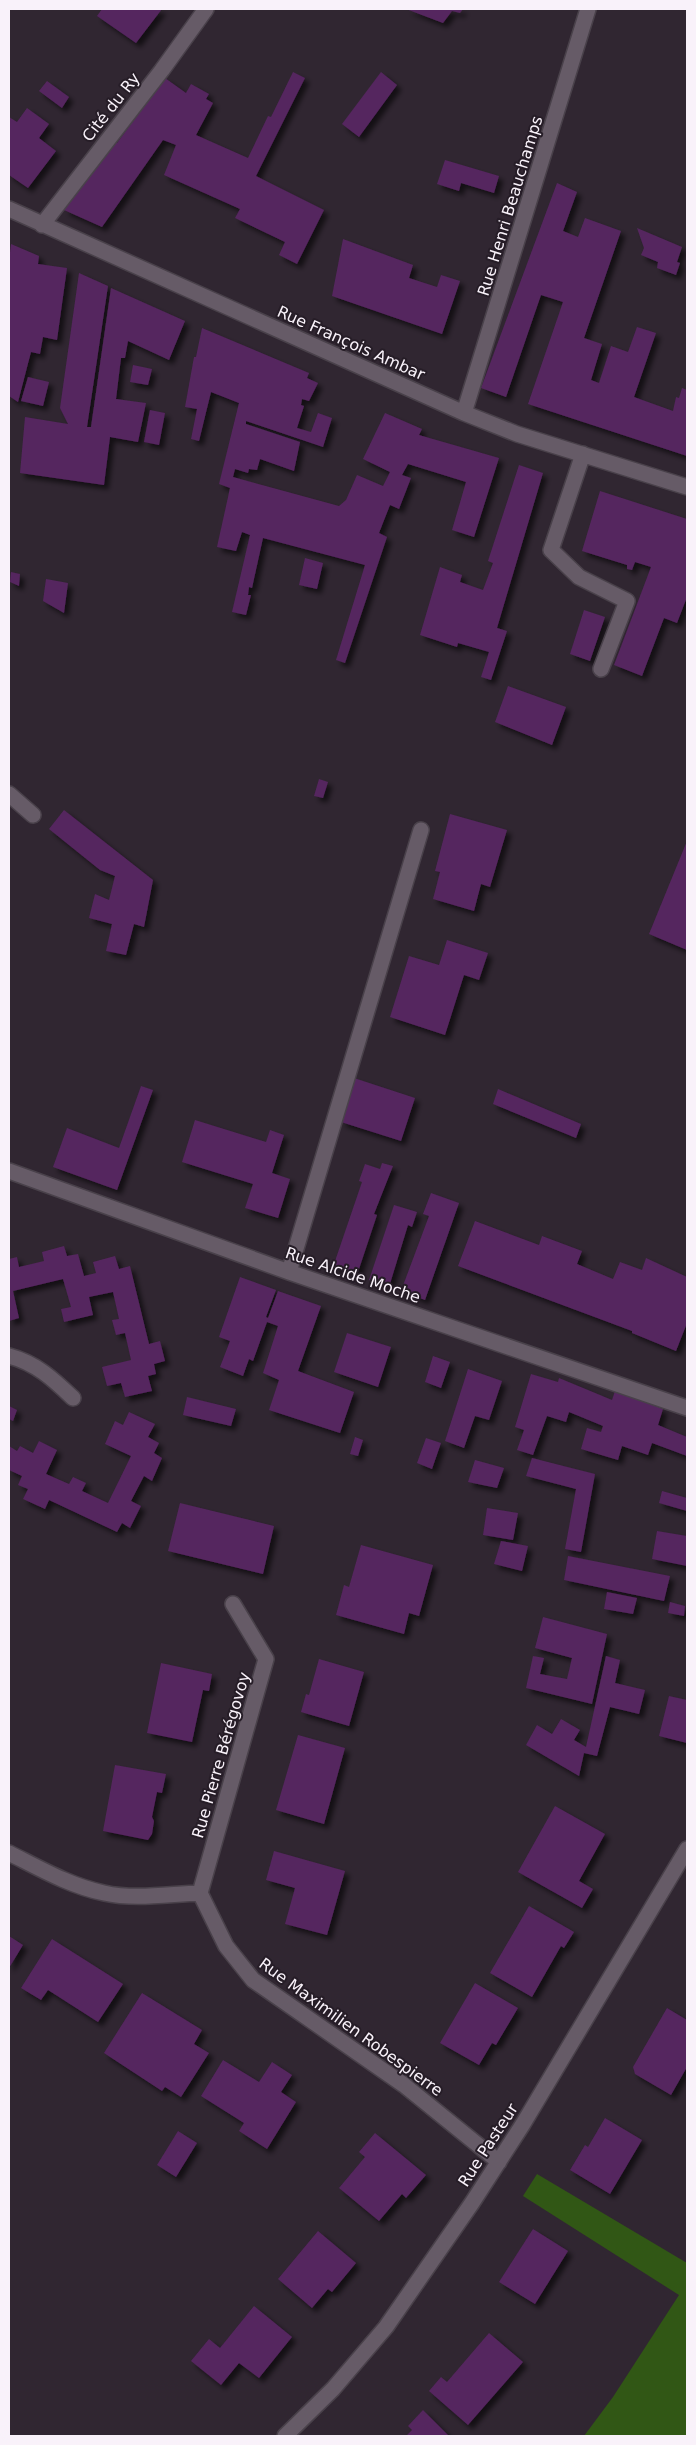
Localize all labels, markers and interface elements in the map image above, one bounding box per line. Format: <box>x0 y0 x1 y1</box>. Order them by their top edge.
street label: Cité du Ry <box>78 69 144 145</box>
street label: Rue Henri Beauchamps <box>474 114 546 298</box>
street label: Rue François Ambar <box>274 302 428 384</box>
street label: Rue Alcide Moche <box>283 1243 423 1307</box>
street label: Rue Pierre Bérégovoy <box>188 1670 254 1840</box>
street label: Rue Maximilien Robespierre <box>255 1954 447 2100</box>
street label: Rue Pasteur <box>454 2099 522 2190</box>

